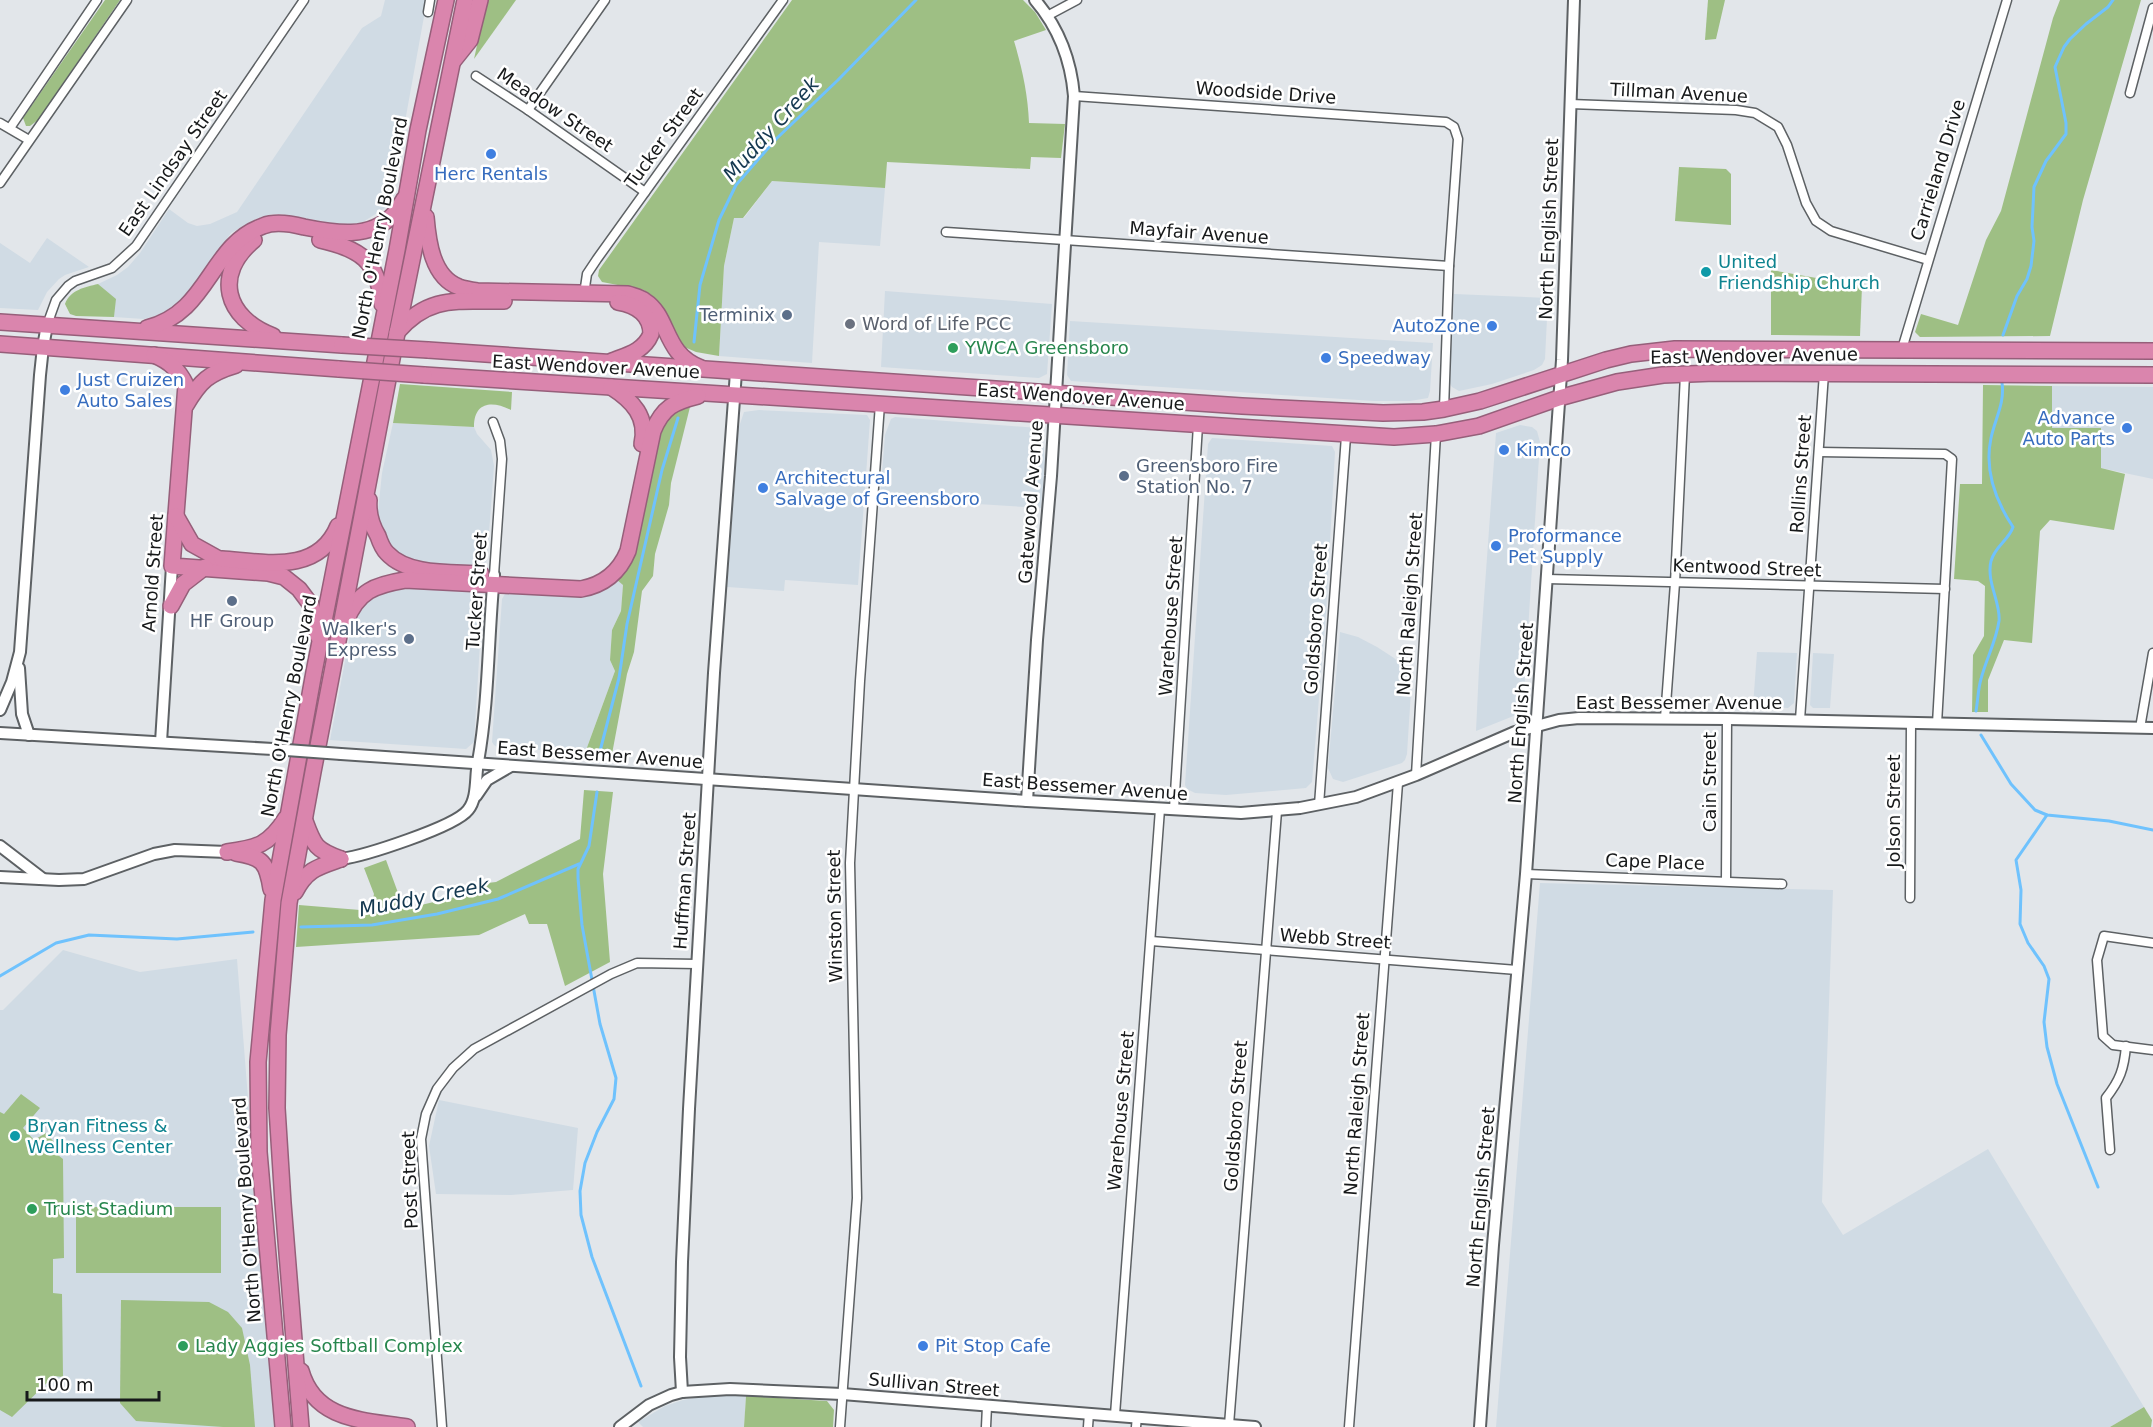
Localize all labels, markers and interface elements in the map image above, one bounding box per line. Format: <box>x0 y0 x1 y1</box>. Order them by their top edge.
street label: Meadow Street <box>493 63 617 156</box>
water label: Muddy Creek <box>718 71 825 186</box>
street label: Woodside Drive <box>1195 77 1337 108</box>
street label: Tillman Avenue <box>1609 78 1748 107</box>
street label: Tucker Street <box>620 84 707 193</box>
street label: East Lindsay Street <box>114 85 231 240</box>
street label: Carrieland Drive <box>1906 97 1969 243</box>
street label: North O'Henry Boulevard <box>348 115 411 341</box>
street label: North English Street <box>1535 138 1562 320</box>
marker: Herc Rentals <box>484 147 498 161</box>
place label: Herc Rentals <box>434 163 548 184</box>
street label: Mayfair Avenue <box>1129 217 1269 248</box>
place label: United Friendship Church <box>1718 251 1880 293</box>
marker: United Friendship Church <box>1699 265 1713 279</box>
place label: Terminix <box>698 304 775 325</box>
marker: Terminix <box>780 308 794 322</box>
place label: Word of Life PCC <box>862 313 1011 334</box>
place label: AutoZone <box>1392 315 1480 336</box>
marker: Word of Life PCC <box>843 317 857 331</box>
marker: AutoZone <box>1485 319 1499 333</box>
place label: YWCA Greensboro <box>964 337 1129 358</box>
marker: YWCA Greensboro <box>946 341 960 355</box>
street label: East Wendover Avenue <box>1650 343 1858 368</box>
place label: Speedway <box>1338 347 1431 368</box>
street label: East Wendover Avenue <box>492 351 700 382</box>
marker: Speedway <box>1319 351 1333 365</box>
place label: Just Cruizen Auto Sales <box>76 369 184 411</box>
street label: East Wendover Avenue <box>977 379 1185 414</box>
marker: Just Cruizen Auto Sales <box>58 383 72 397</box>
place label: Advance Auto Parts <box>2023 407 2115 449</box>
street label: Rollins Street <box>1786 414 1815 534</box>
street label: Gatewood Avenue <box>1014 419 1047 584</box>
marker: Advance Auto Parts <box>2120 421 2134 435</box>
place label: Kimco <box>1516 439 1571 460</box>
marker: Kimco <box>1497 443 1511 457</box>
place label: Greensboro Fire Station No. 7 <box>1136 455 1278 497</box>
place label: Architectural Salvage of Greensboro <box>775 467 980 509</box>
marker: Greensboro Fire Station No. 7 <box>1117 469 1131 483</box>
marker: Architectural Salvage of Greensboro <box>756 481 770 495</box>
street label: North Raleigh Street <box>1393 512 1426 696</box>
street label: Arnold Street <box>138 513 167 633</box>
place label: Proformance Pet Supply <box>1508 525 1622 567</box>
street label: Tucker Street <box>462 531 491 652</box>
street label: Warehouse Street <box>1154 535 1187 697</box>
marker: Proformance Pet Supply <box>1489 539 1503 553</box>
street label: Goldsboro Street <box>1300 543 1331 695</box>
street label: Kentwood Street <box>1672 554 1822 581</box>
street label: North O'Henry Boulevard <box>257 593 320 819</box>
marker: HF Group <box>225 594 239 608</box>
place label: HF Group <box>190 610 274 631</box>
place label: Walker's Express <box>322 618 397 660</box>
street label: North English Street <box>1504 622 1537 804</box>
marker: Walker's Express <box>402 632 416 646</box>
street label: East Bessemer Avenue <box>1576 692 1782 713</box>
street label: Cain Street <box>1699 732 1720 832</box>
street label: East Bessemer Avenue <box>496 737 704 772</box>
street label: Jolson Street <box>1883 754 1904 869</box>
street label: East Bessemer Avenue <box>981 769 1189 804</box>
street label: Huffman Street <box>669 812 700 950</box>
street label: Winston Street <box>823 849 846 983</box>
street label: Cape Place <box>1605 849 1705 874</box>
water label: Muddy Creek <box>357 872 492 921</box>
street label: Webb Street <box>1279 924 1391 953</box>
street label: North Raleigh Street <box>1340 1012 1373 1196</box>
street label: Warehouse Street <box>1103 1030 1138 1192</box>
street label: Goldsboro Street <box>1220 1040 1251 1192</box>
street label: North O'Henry Boulevard <box>228 1097 265 1323</box>
street label: North English Street <box>1462 1106 1499 1288</box>
place label: Bryan Fitness & Wellness Center <box>27 1115 173 1157</box>
marker: Bryan Fitness & Wellness Center <box>8 1129 22 1143</box>
street label: Post Street <box>397 1131 422 1229</box>
place label: Truist Stadium <box>43 1198 173 1219</box>
marker: Truist Stadium <box>25 1202 39 1216</box>
place label: Lady Aggies Softball Complex <box>195 1335 463 1356</box>
place label: Pit Stop Cafe <box>935 1335 1051 1356</box>
marker: Lady Aggies Softball Complex <box>176 1339 190 1353</box>
marker: Pit Stop Cafe <box>916 1339 930 1353</box>
scale bar <box>27 1364 159 1402</box>
street label: Sullivan Street <box>868 1368 1000 1401</box>
text: 100 m <box>36 1374 94 1395</box>

